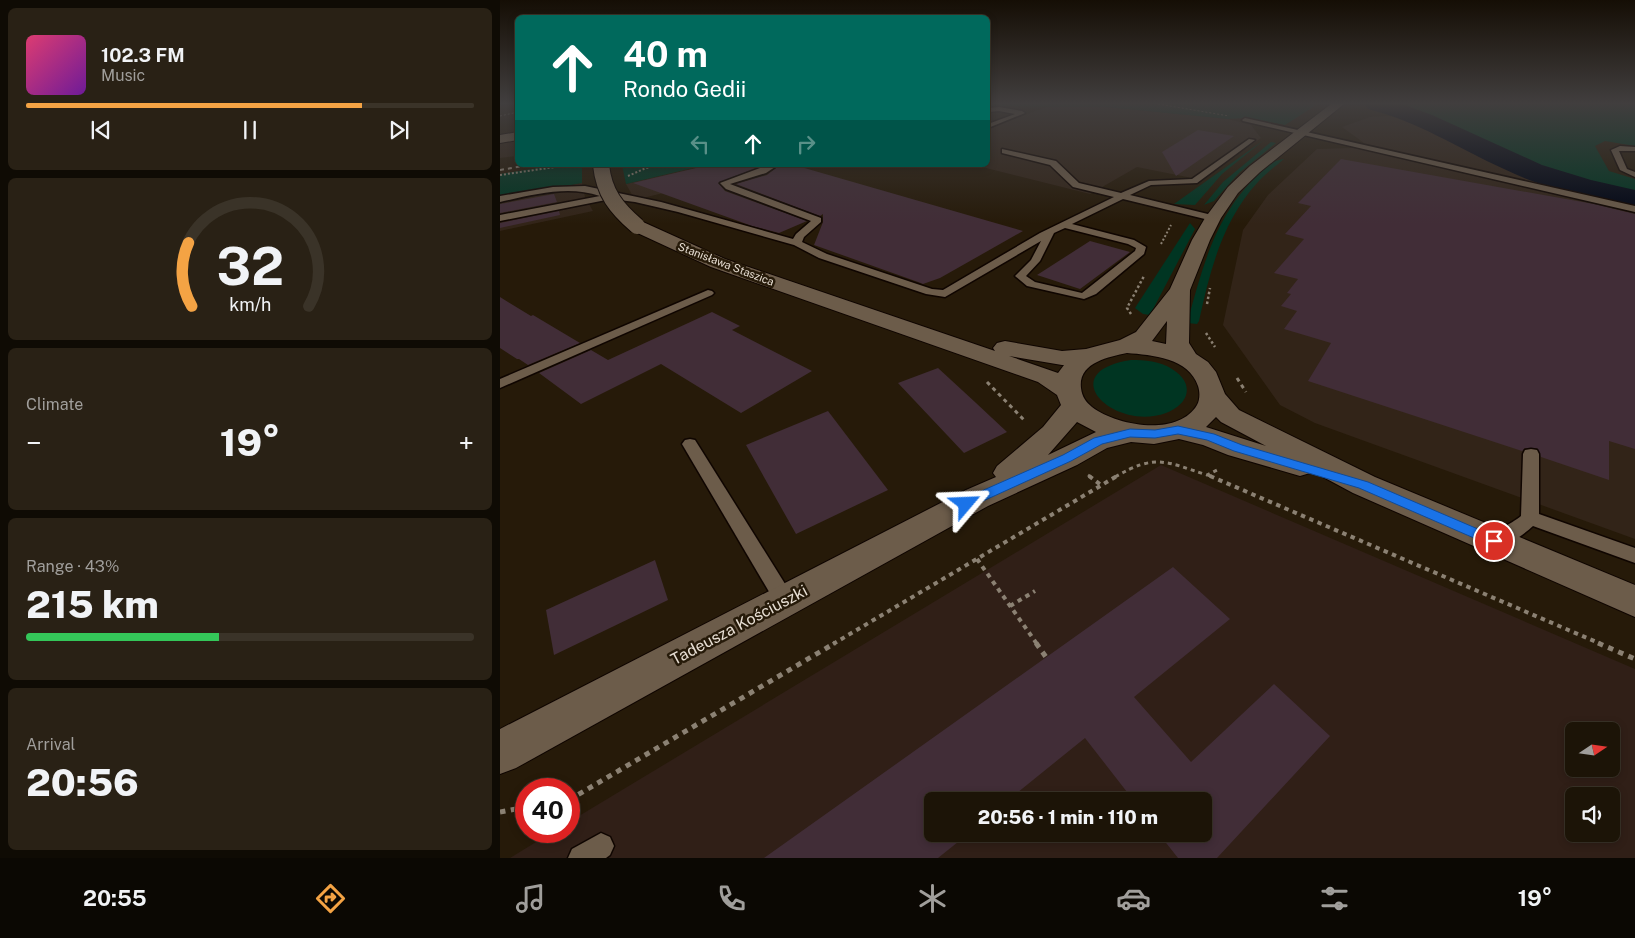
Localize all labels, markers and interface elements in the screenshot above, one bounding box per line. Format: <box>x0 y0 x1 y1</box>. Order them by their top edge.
text: 40 m <box>623 34 708 75</box>
icon: ahead <box>540 35 605 100</box>
text: 102.3 FM <box>101 44 185 66</box>
text: Music <box>101 66 145 85</box>
text: Rondo Gedii <box>623 76 746 102</box>
icon: previous <box>87 116 115 144</box>
icon: pause <box>236 116 264 144</box>
icon: next <box>385 116 413 144</box>
icon: left <box>686 130 714 158</box>
icon: ahead <box>739 130 767 158</box>
icon: right <box>792 130 820 158</box>
text: 32 <box>216 236 284 297</box>
street label: Stanisława Staszica <box>676 240 776 288</box>
text: km/h <box>229 294 271 315</box>
text: Climate <box>26 395 83 414</box>
text: 19° <box>220 420 280 465</box>
text: − <box>26 426 42 459</box>
text: + <box>458 426 474 459</box>
position arrow <box>939 477 991 529</box>
pin <box>1473 520 1515 562</box>
icon: arrive <box>1480 527 1508 555</box>
text: Range · 43% <box>26 557 119 576</box>
street label: Tadeusza Kościuszki <box>667 581 811 669</box>
text: 215 km <box>26 582 159 627</box>
north arrow <box>1565 722 1620 778</box>
map controls <box>1565 722 1620 842</box>
text: Arrival <box>26 735 75 754</box>
text: 20:56 <box>26 760 139 805</box>
speed limit sign: 40 <box>515 778 580 843</box>
button: sound <box>1565 787 1620 842</box>
text: 20:56 · 1 min · 110 m <box>978 806 1158 828</box>
icon: directions <box>313 881 348 916</box>
icon: music <box>513 881 548 916</box>
icon: phone <box>714 881 749 916</box>
icon: climate <box>915 881 950 916</box>
icon: car <box>1116 881 1151 916</box>
icon: filters <box>1317 881 1352 916</box>
text: 20:55 <box>83 885 147 911</box>
text: 19° <box>1518 885 1552 911</box>

